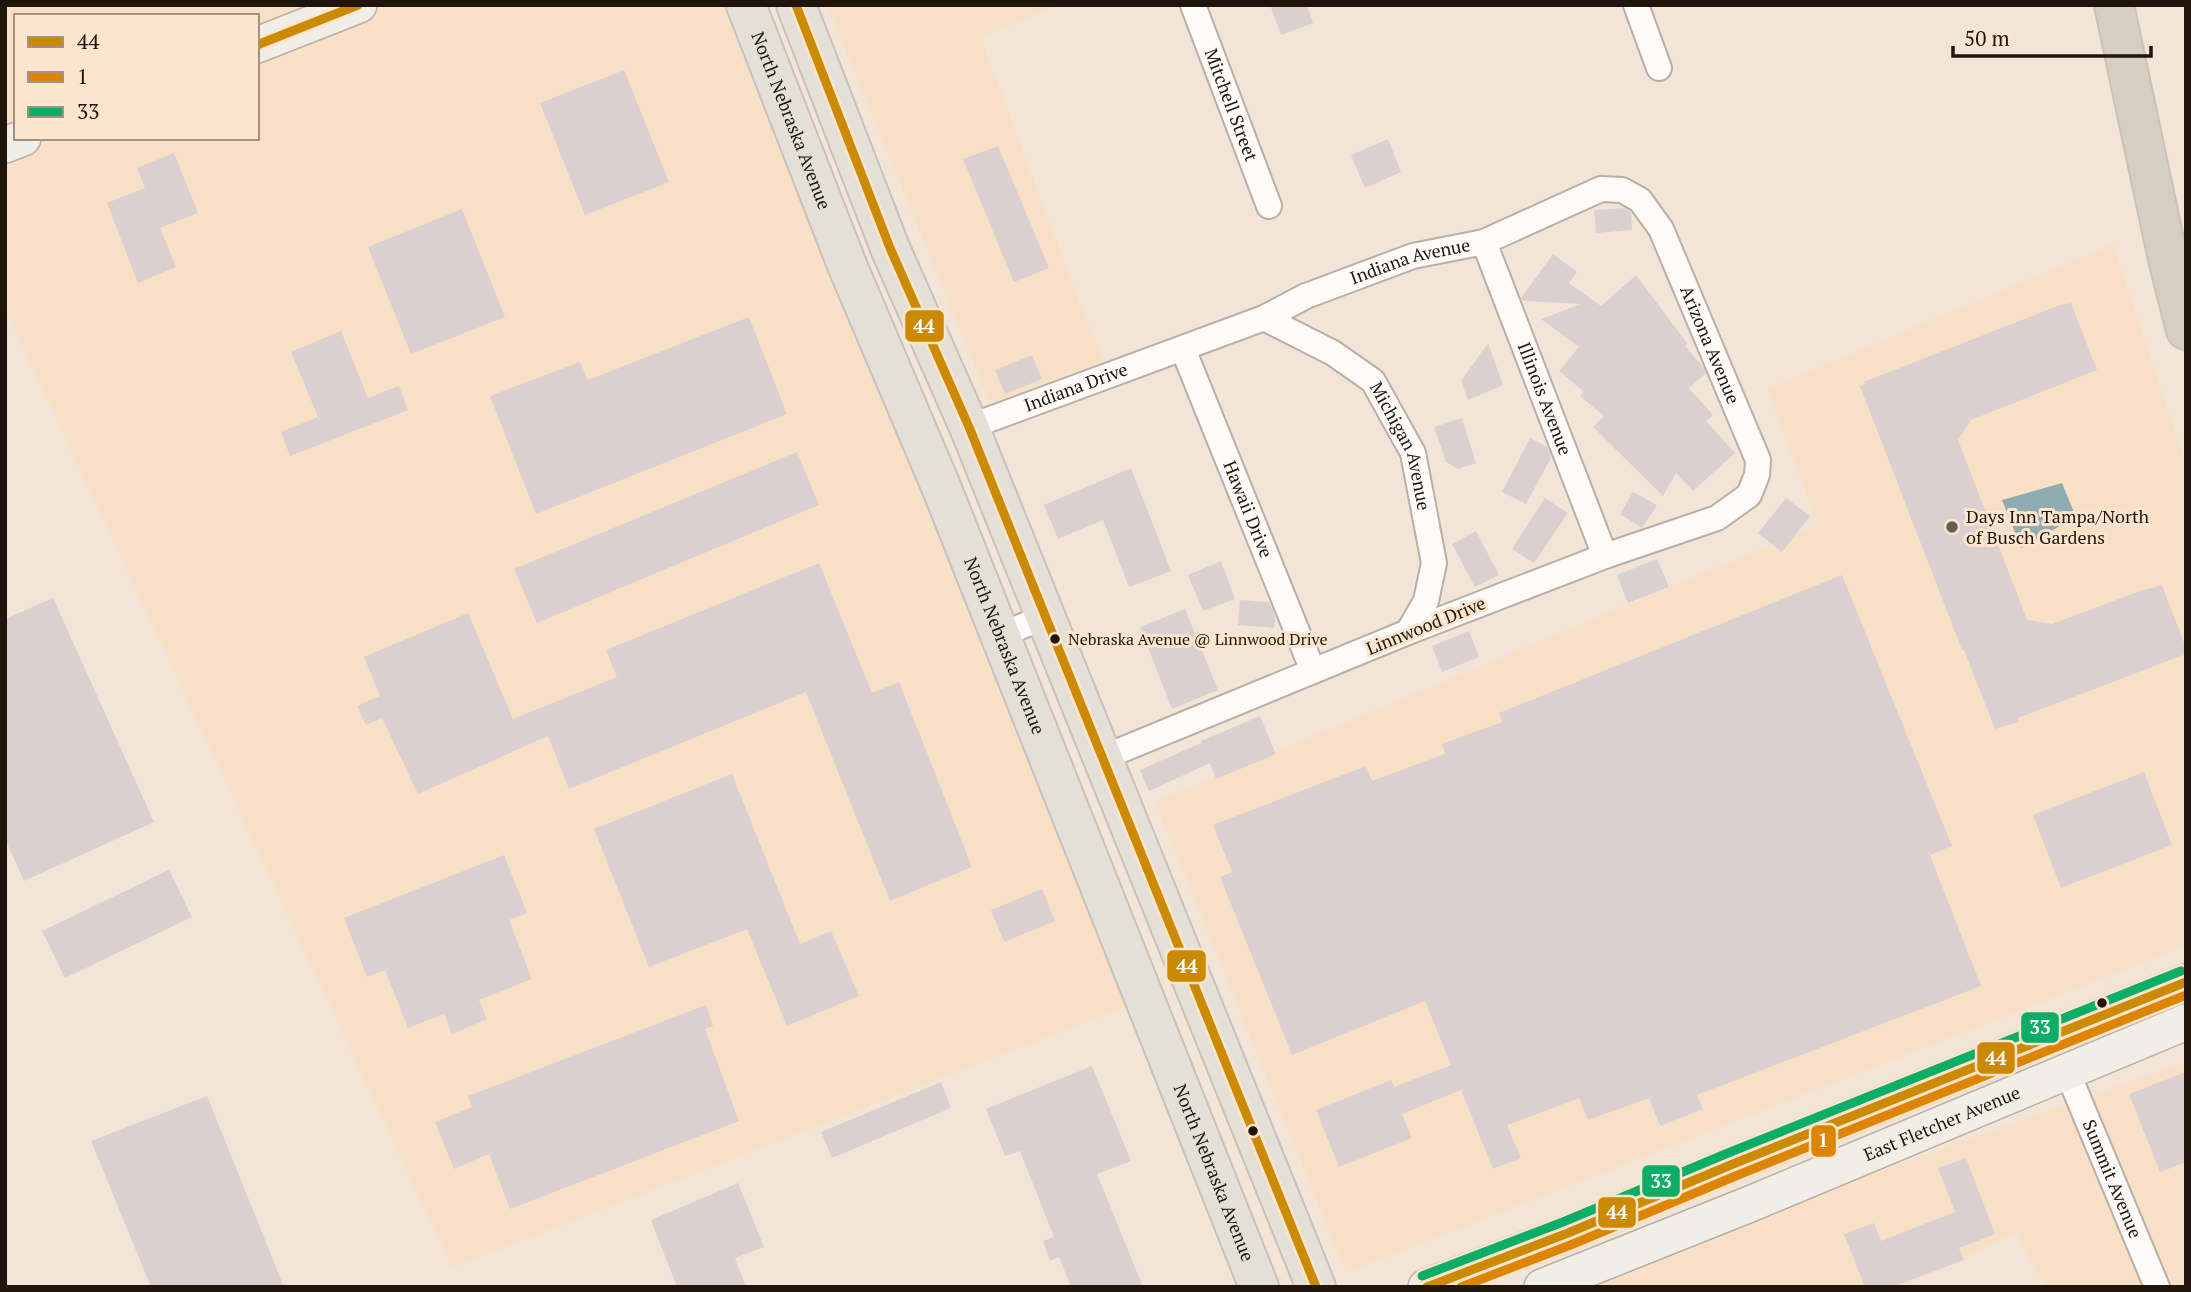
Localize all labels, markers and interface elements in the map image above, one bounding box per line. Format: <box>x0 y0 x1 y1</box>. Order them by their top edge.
legend <box>14 14 259 140</box>
scale bar <box>1953 14 2151 58</box>
text: 50 m <box>1964 24 2010 52</box>
text: 44 <box>77 27 100 55</box>
street label: North Nebraska Avenue <box>746 28 837 213</box>
street label: Mitchell Street <box>1200 45 1264 165</box>
text: 1 <box>77 62 88 90</box>
text: 33 <box>77 97 99 125</box>
street label: Indiana Avenue <box>1346 232 1472 290</box>
street label: Arizona Avenue <box>1675 282 1746 407</box>
line badge: 44 <box>904 309 945 343</box>
text: 44 <box>913 313 935 338</box>
street label: Illinois Avenue <box>1513 338 1578 458</box>
street label: Indiana Drive <box>1020 356 1131 417</box>
street label: Michigan Avenue <box>1365 377 1437 512</box>
street label: Hawaii Drive <box>1218 457 1279 561</box>
place label: Days Inn Tampa/North of Busch Gardens <box>1966 504 2150 549</box>
marker: Days Inn Tampa/North of Busch Gardens <box>1944 519 1960 535</box>
street label: North Nebraska Avenue <box>959 553 1051 738</box>
street label: Linnwood Drive <box>1362 590 1489 660</box>
place label: Nebraska Avenue @ Linnwood Drive <box>1068 628 1327 650</box>
marker: Nebraska Avenue @ Linnwood Drive <box>1048 632 1062 646</box>
line badge: 44 <box>1166 949 1207 983</box>
text: 44 <box>1176 953 1198 978</box>
unlabelled marker <box>2095 996 2109 1010</box>
line badge: 33 <box>2020 1011 2060 1044</box>
text: 33 <box>2029 1014 2051 1039</box>
line badge: 44 <box>1976 1041 2016 1075</box>
text: 44 <box>1985 1045 2007 1070</box>
street label: North Nebraska Avenue <box>1169 1080 1261 1265</box>
street label: East Fletcher Avenue <box>1860 1080 2023 1166</box>
street label: Summit Avenue <box>2078 1116 2148 1241</box>
unlabelled marker <box>1246 1124 1260 1138</box>
line badge: 1 <box>1810 1124 1837 1158</box>
text: 1 <box>1818 1127 1828 1152</box>
line badge: 33 <box>1641 1164 1681 1198</box>
text: 33 <box>1650 1168 1672 1193</box>
line badge: 44 <box>1597 1196 1637 1229</box>
text: 44 <box>1606 1199 1628 1224</box>

